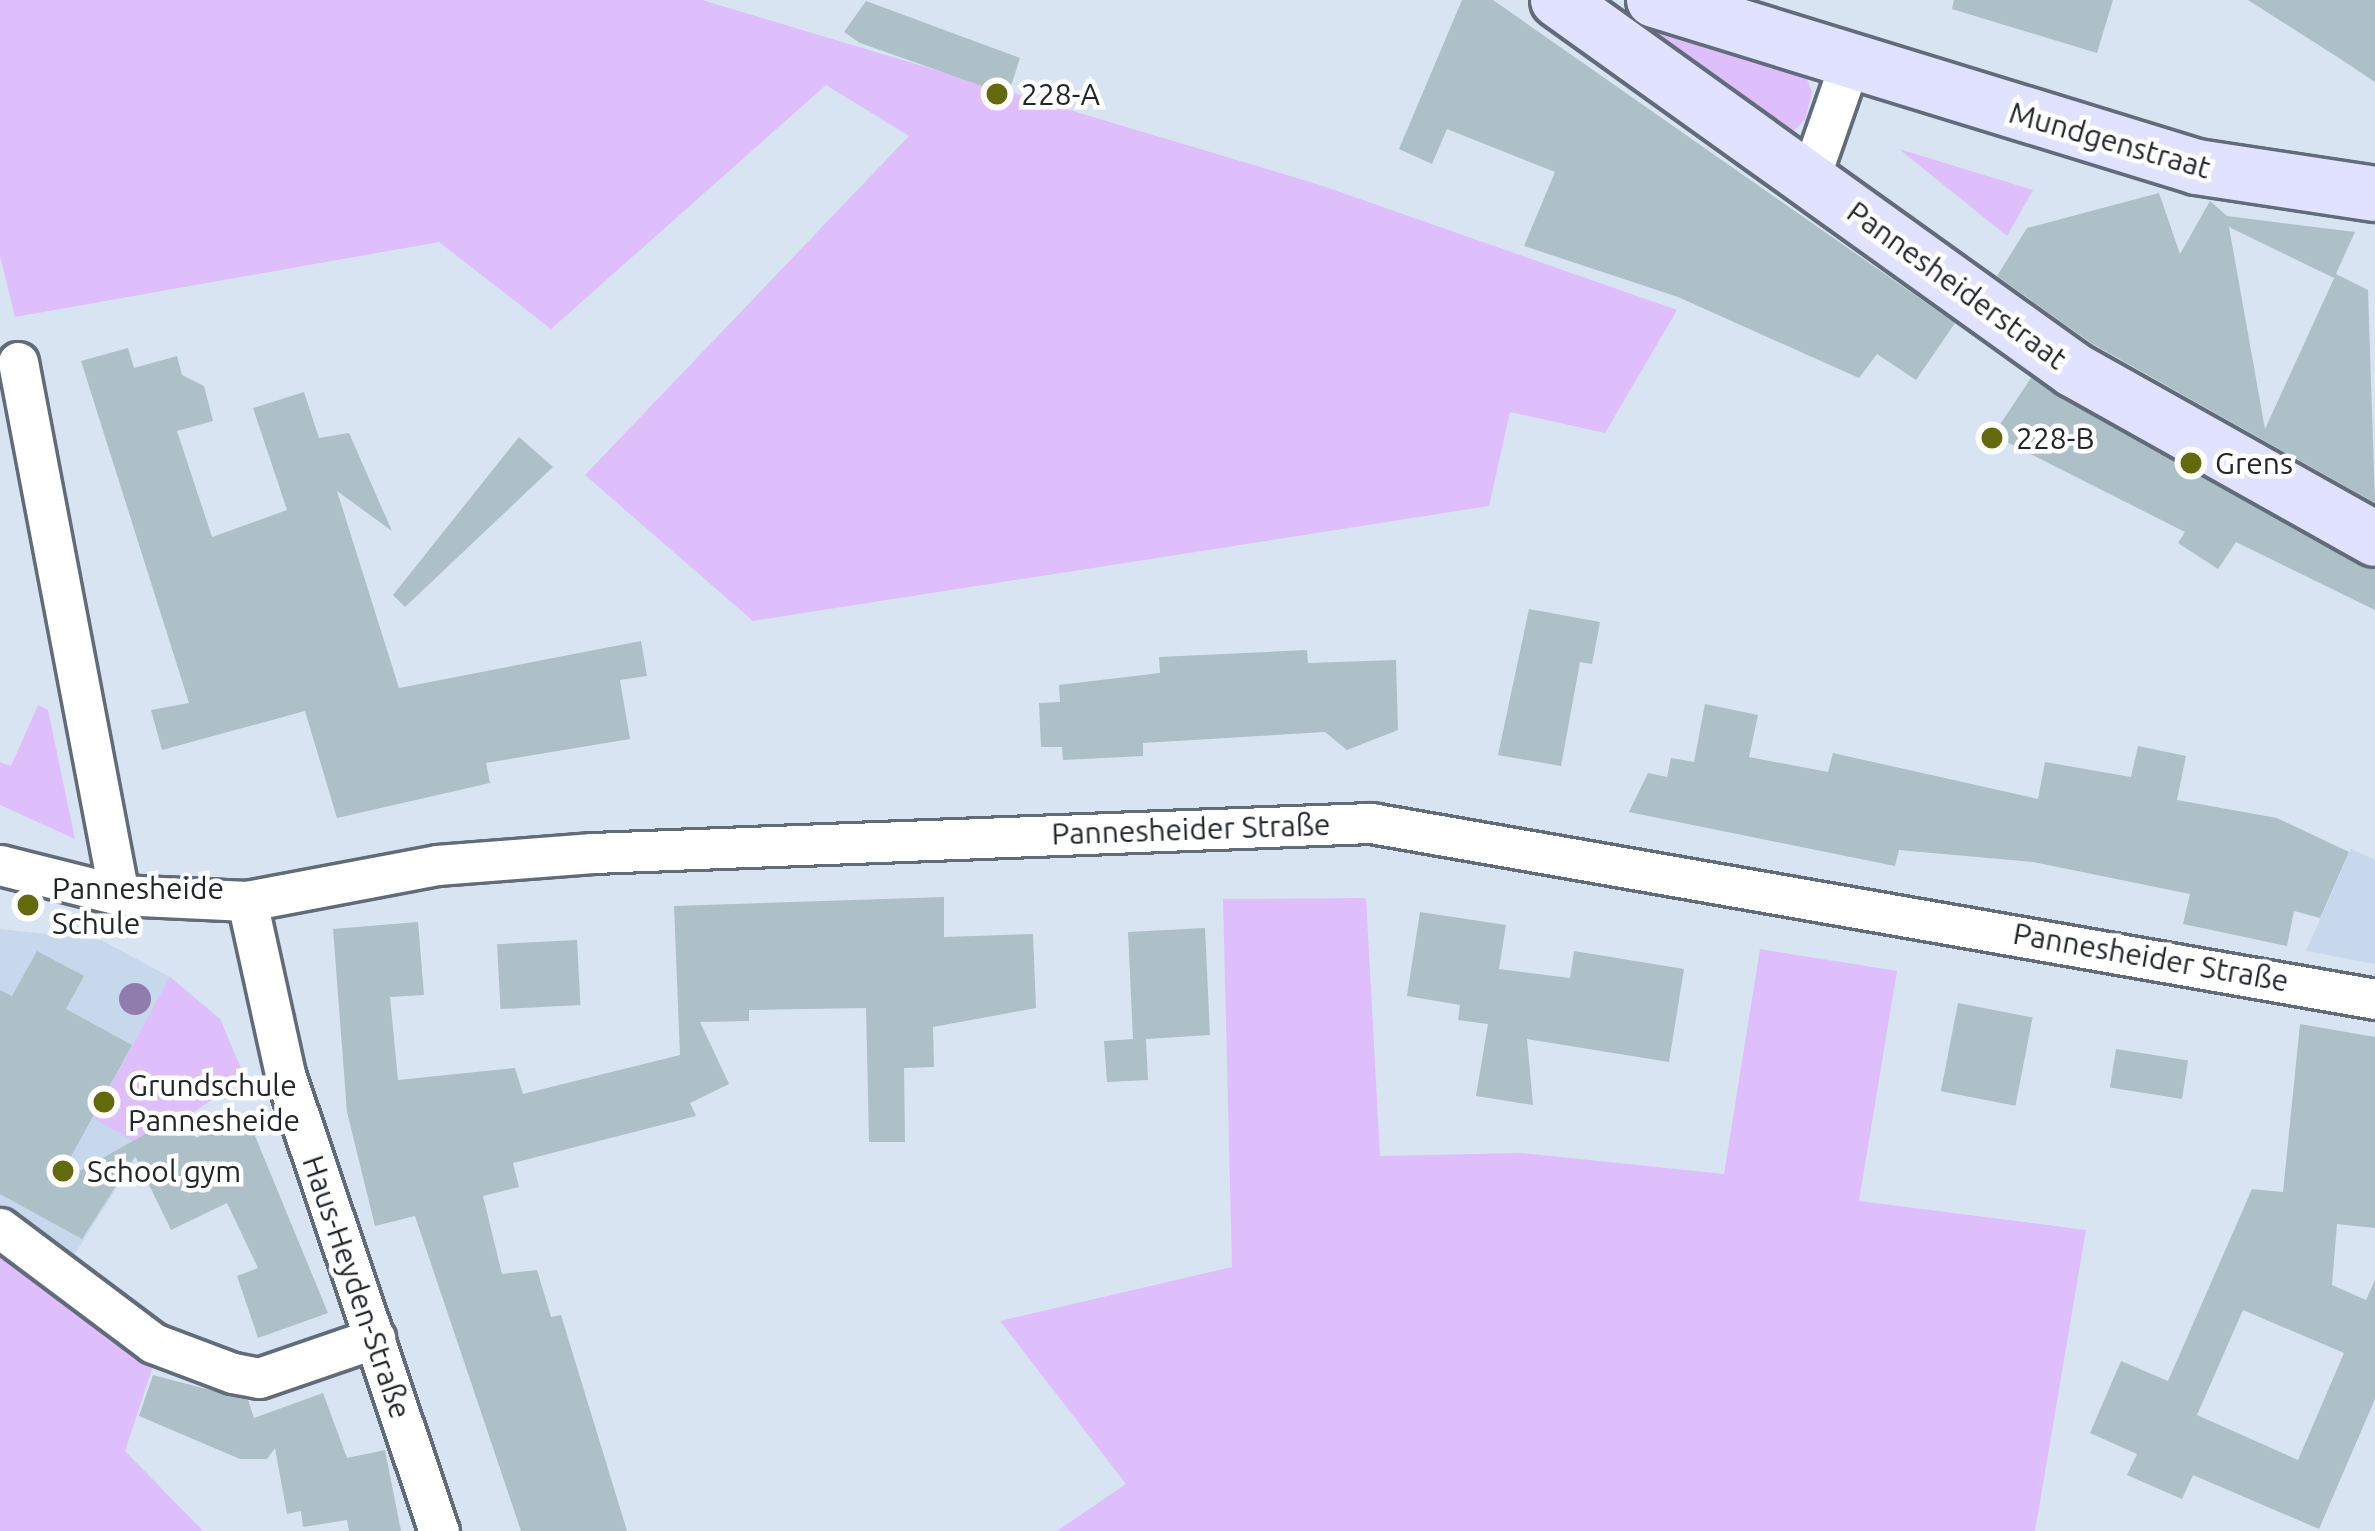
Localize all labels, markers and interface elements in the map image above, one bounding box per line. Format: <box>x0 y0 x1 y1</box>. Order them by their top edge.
place label: 228-A <box>1021 76 1100 112</box>
marker: 228-A <box>984 81 1010 107</box>
street label: Mundgenstraat <box>2005 94 2215 186</box>
street label: Pannesheiderstraat <box>1840 193 2074 377</box>
place label: 228-B <box>2016 420 2094 456</box>
marker: 228-B <box>1979 425 2005 451</box>
place label: Grens <box>2215 445 2293 481</box>
marker: Grens <box>2178 450 2204 476</box>
street label: Pannesheider Straße <box>1051 806 1331 852</box>
place label: Pannesheide Schule <box>52 870 224 940</box>
marker: Pannesheide Schule <box>15 892 41 918</box>
street label: Pannesheider Straße <box>2010 915 2292 999</box>
place label: Grundschule Pannesheide <box>128 1067 300 1138</box>
marker: Grundschule Pannesheide <box>91 1089 117 1115</box>
street label: Haus-Heyden-Straße <box>295 1151 419 1423</box>
place label: School gym <box>87 1153 241 1189</box>
marker: School gym <box>50 1158 76 1184</box>

